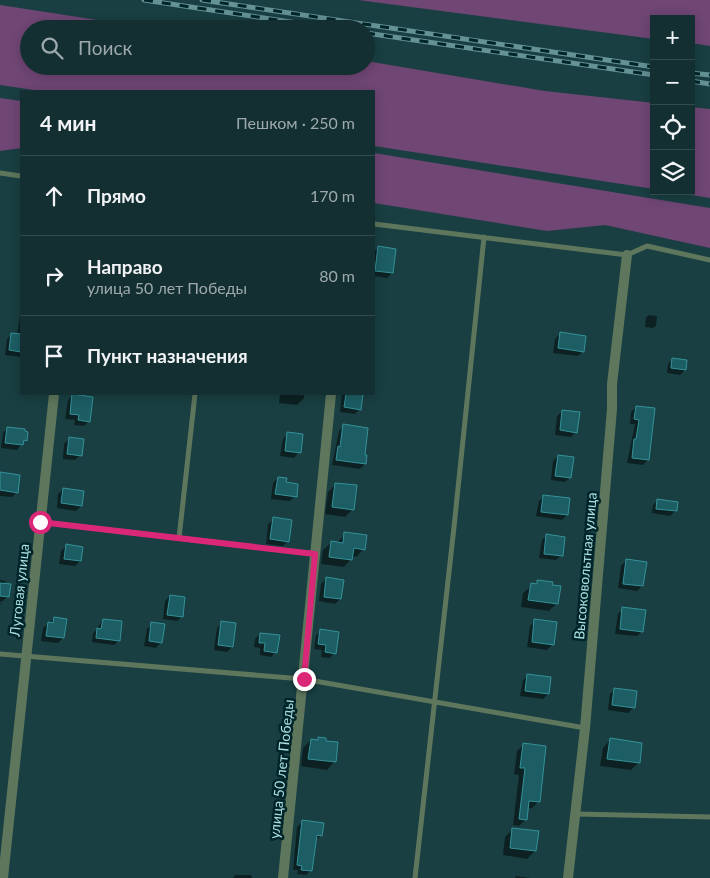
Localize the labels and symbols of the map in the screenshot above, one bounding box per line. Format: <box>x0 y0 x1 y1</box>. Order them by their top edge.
street label: Высоковольтная улица <box>570 492 600 640</box>
route start <box>29 511 52 534</box>
street label: Луговая улица <box>6 543 32 638</box>
route end <box>293 668 316 691</box>
street label: улица 50 лет Победы <box>265 698 297 840</box>

